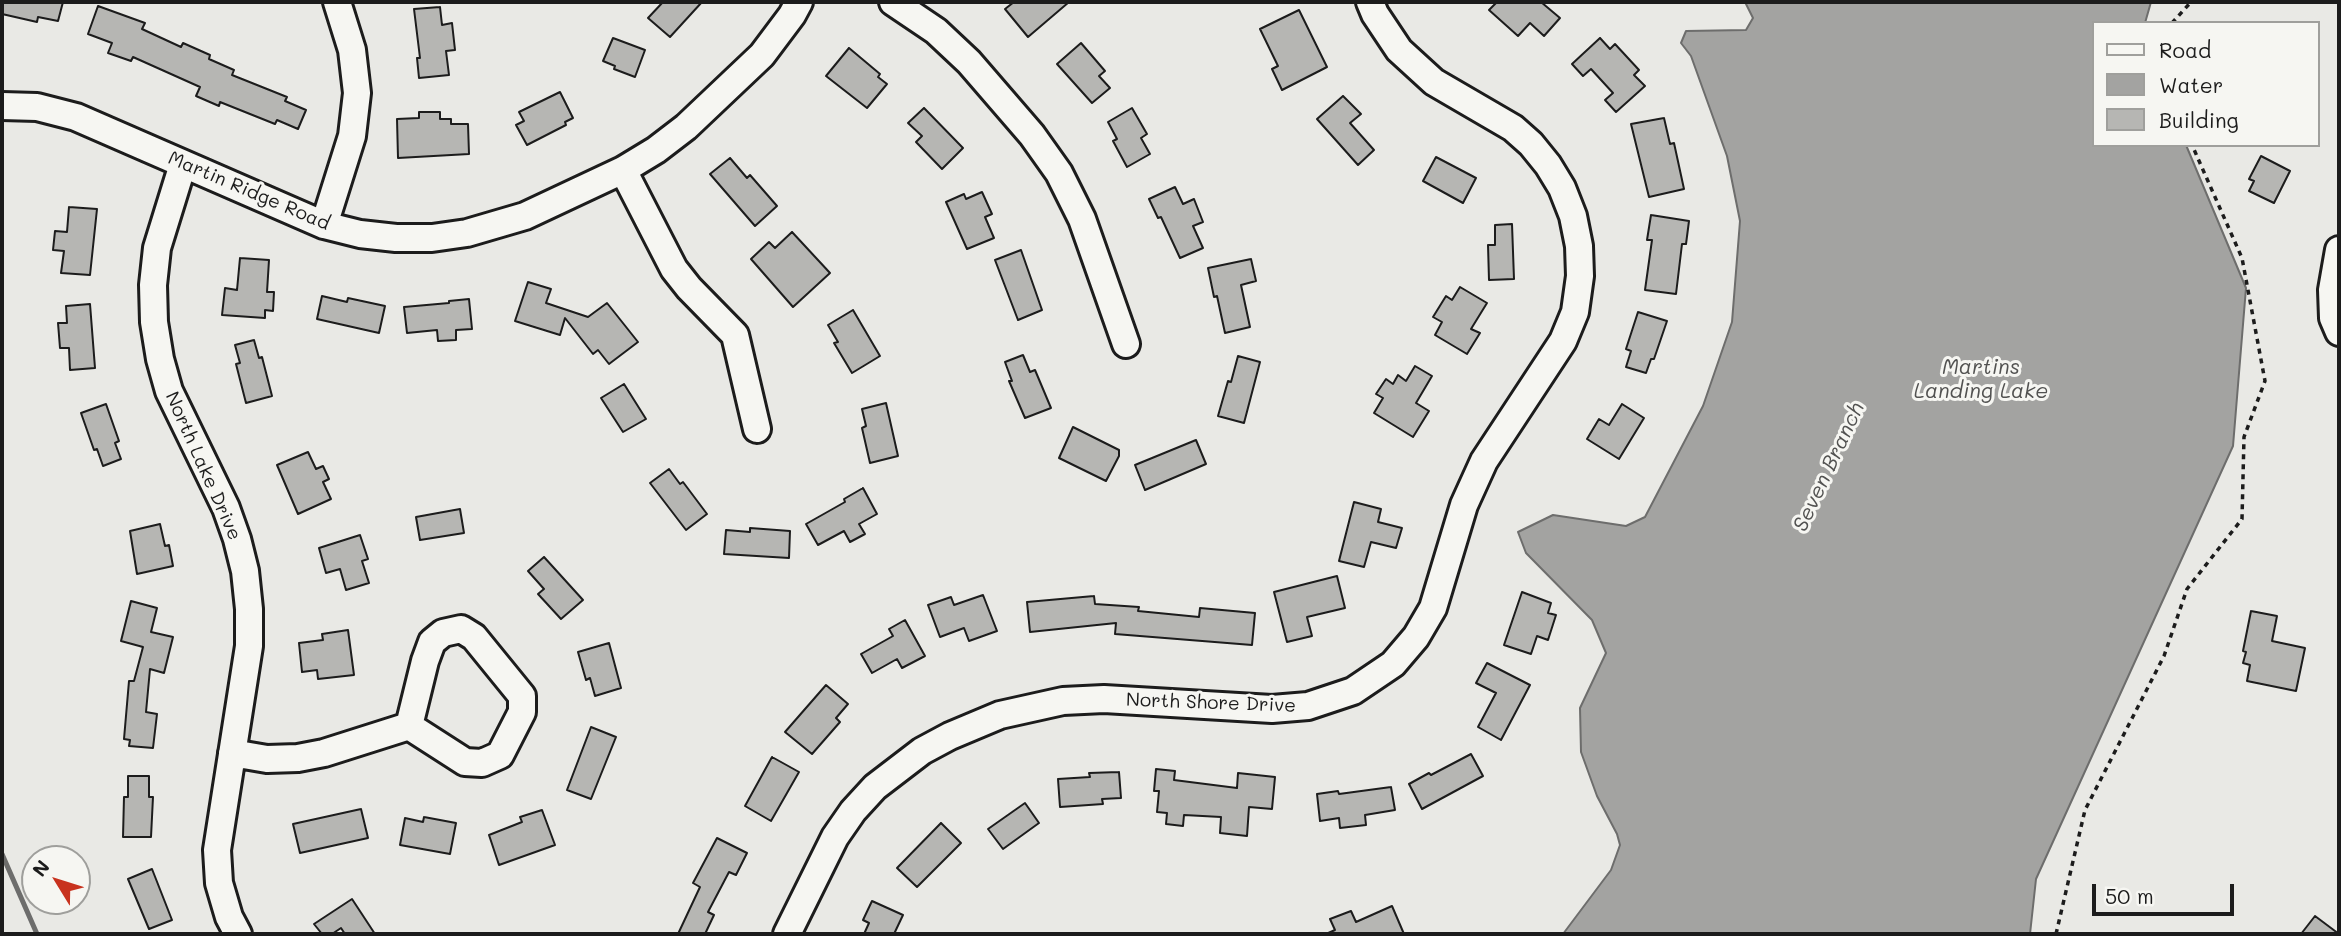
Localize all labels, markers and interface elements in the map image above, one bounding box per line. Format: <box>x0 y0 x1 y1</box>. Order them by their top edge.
legend <box>2092 21 2320 147</box>
text: Road <box>2159 36 2211 63</box>
text: Water <box>2159 71 2223 98</box>
text: Building <box>2159 106 2239 133</box>
street label: Martin Ridge Road <box>165 147 333 235</box>
water label: Martins Landing Lake <box>1914 355 2048 405</box>
street label: North Lake Drive <box>160 388 246 544</box>
water label: Seven Branch <box>1788 398 1870 536</box>
street label: North Shore Drive <box>1126 689 1296 717</box>
north arrow <box>21 845 91 915</box>
text: N <box>26 855 55 881</box>
scale bar <box>2096 870 2238 914</box>
text: 50 m <box>2105 882 2154 909</box>

